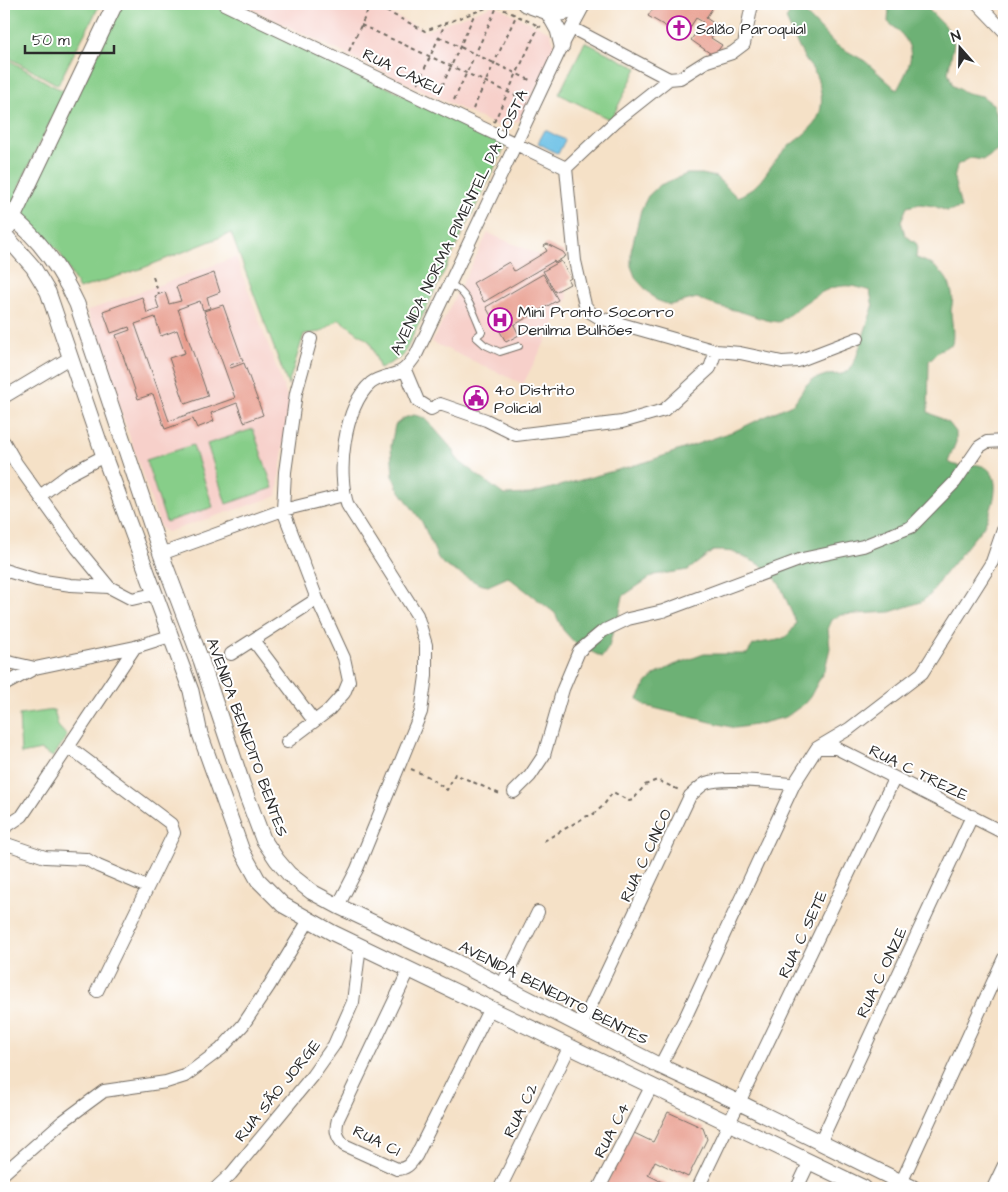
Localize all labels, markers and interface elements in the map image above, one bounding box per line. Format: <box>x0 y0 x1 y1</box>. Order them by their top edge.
church icon: Salão Paroquial <box>666 15 692 41</box>
place label: Salão Paroquial <box>696 18 806 40</box>
scale bar <box>25 22 114 54</box>
north arrow <box>936 22 986 72</box>
text: N <box>948 26 964 48</box>
text: 50 m <box>32 30 70 51</box>
street label: RUA CAXEU <box>359 43 446 101</box>
street label: AVENIDA NORMA PIMENTEL DA COSTA <box>385 86 533 359</box>
place label: Mini Pronto Socorro Denilma Bulhões <box>518 301 673 341</box>
hospital icon: Mini Pronto Socorro Denilma Bulhões <box>487 307 513 333</box>
place label: 4o Distrito Policial <box>494 379 574 419</box>
public building icon: 4o Distrito Policial <box>463 385 489 411</box>
street label: AVENIDA BENEDITO BENTES <box>201 635 293 840</box>
street label: RUA C TREZE <box>865 739 972 807</box>
street label: RUA C CINCO <box>615 805 677 906</box>
street label: RUA C SETE <box>773 887 833 982</box>
street label: RUA C ONZE <box>851 923 913 1021</box>
street label: AVENIDA BENEDITO BENTES <box>455 935 652 1050</box>
street label: RUA SÃO JORGE <box>230 1034 326 1146</box>
street label: RUA C2 <box>498 1080 543 1141</box>
street label: RUA C4 <box>589 1099 635 1162</box>
street label: RUA C1 <box>349 1120 404 1162</box>

